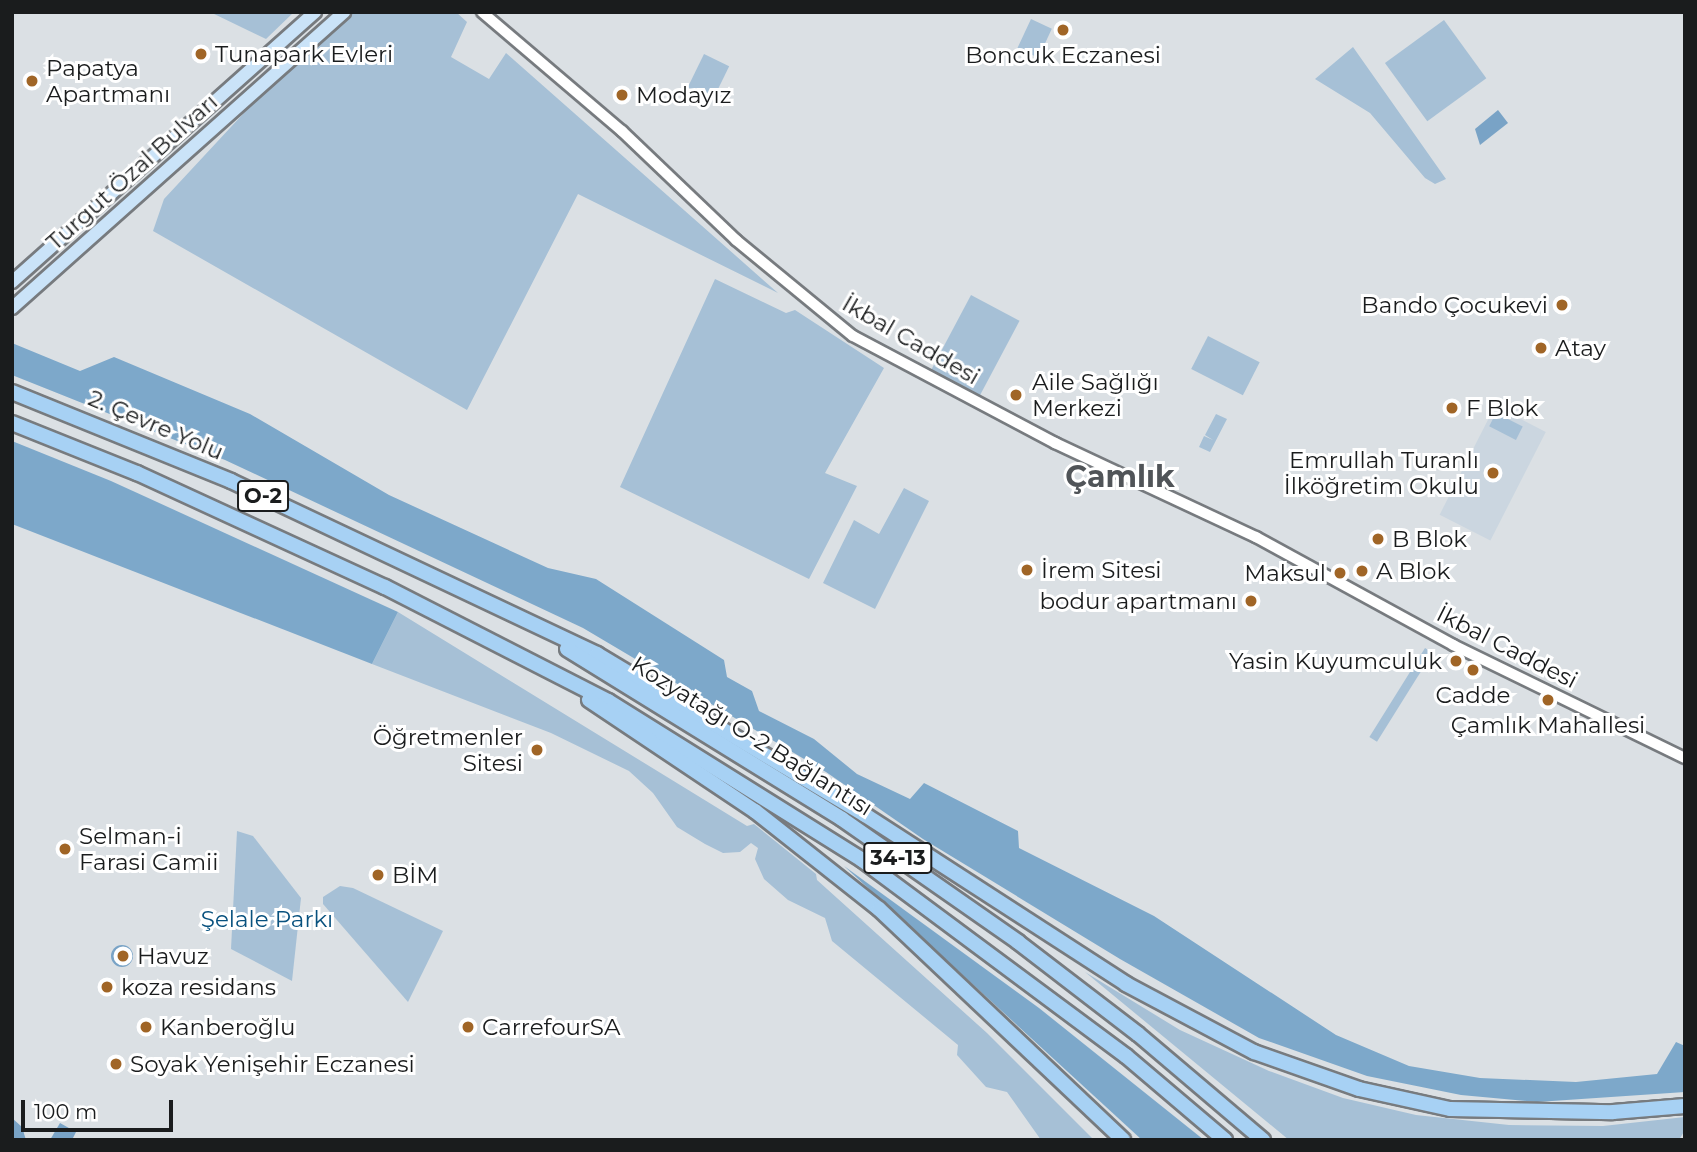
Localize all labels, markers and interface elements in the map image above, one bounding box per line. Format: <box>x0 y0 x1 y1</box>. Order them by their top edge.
marker: Boncuk Eczanesi <box>1055 22 1071 38</box>
place label: Tunapark Evleri <box>215 40 393 68</box>
place label: Boncuk Eczanesi <box>965 41 1161 69</box>
marker: Tunapark Evleri <box>193 46 209 62</box>
place label: Papatya Apartmanı <box>46 54 170 108</box>
marker: Papatya Apartmanı <box>24 73 40 89</box>
place label: Modayız <box>636 81 732 109</box>
marker: Modayız <box>614 87 630 103</box>
street label: Turgut Özal Bulvarı <box>41 88 223 256</box>
street label: İkbal Caddesi <box>837 290 985 390</box>
place label: Bando Çocukevi <box>1361 291 1548 319</box>
marker: Bando Çocukevi <box>1554 297 1570 313</box>
place label: Atay <box>1555 334 1606 362</box>
marker: Atay <box>1533 340 1549 356</box>
place label: Aile Sağlığı Merkezi <box>1032 368 1159 422</box>
street label: 2. Çevre Yolu <box>84 384 228 466</box>
marker: Aile Sağlığı Merkezi <box>1006 385 1026 405</box>
place label: F Blok <box>1466 394 1538 422</box>
marker: F Blok <box>1444 400 1460 416</box>
place label: Emrullah Turanlı İlköğretim Okulu <box>1284 446 1479 500</box>
district label: Çamlık <box>1065 459 1175 495</box>
marker: Emrullah Turanlı İlköğretim Okulu <box>1485 465 1501 481</box>
road number: O-2 <box>237 478 289 514</box>
place label: B Blok <box>1392 525 1467 553</box>
marker: B Blok <box>1370 531 1386 547</box>
place label: İrem Sitesi <box>1041 556 1162 584</box>
place label: A Blok <box>1376 557 1450 585</box>
place label: Maksul <box>1244 559 1326 587</box>
marker: İrem Sitesi <box>1019 562 1035 578</box>
marker: A Blok <box>1354 563 1370 579</box>
marker: Maksul <box>1332 565 1348 581</box>
place label: bodur apartmanı <box>1039 587 1237 615</box>
marker: bodur apartmanı <box>1243 593 1259 609</box>
street label: İkbal Caddesi <box>1432 600 1582 694</box>
place label: Yasin Kuyumculuk <box>1229 647 1442 675</box>
street label: Kozyatağı O-2 Bağlantısı <box>626 650 878 822</box>
marker: Yasin Kuyumculuk <box>1448 653 1464 669</box>
marker: Cadde <box>1465 662 1481 678</box>
place label: Cadde <box>1436 681 1510 709</box>
marker: Çamlık Mahallesi <box>1540 692 1556 708</box>
place label: Çamlık Mahallesi <box>1451 711 1645 739</box>
place label: Öğretmenler Sitesi <box>373 723 523 777</box>
marker: Öğretmenler Sitesi <box>529 742 545 758</box>
place label: Selman-i Farasi Camii <box>79 822 218 876</box>
road number: 34-13 <box>863 840 933 876</box>
marker: Selman-i Farasi Camii <box>57 841 73 857</box>
place label: BİM <box>392 861 438 889</box>
marker: BİM <box>370 867 386 883</box>
park label: Şelale Parkı <box>201 905 333 933</box>
place label: Havuz <box>137 942 209 970</box>
marker: Havuz <box>115 948 131 964</box>
place label: koza residans <box>121 973 276 1001</box>
marker: koza residans <box>99 979 115 995</box>
place label: Kanberoğlu <box>160 1013 295 1041</box>
place label: CarrefourSA <box>482 1013 620 1041</box>
marker: Kanberoğlu <box>138 1019 154 1035</box>
marker: CarrefourSA <box>460 1019 476 1035</box>
place label: Soyak Yenişehir Eczanesi <box>130 1050 415 1078</box>
marker: Soyak Yenişehir Eczanesi <box>108 1056 124 1072</box>
scale bar <box>24 1086 177 1130</box>
text: 100 m <box>34 1099 97 1124</box>

